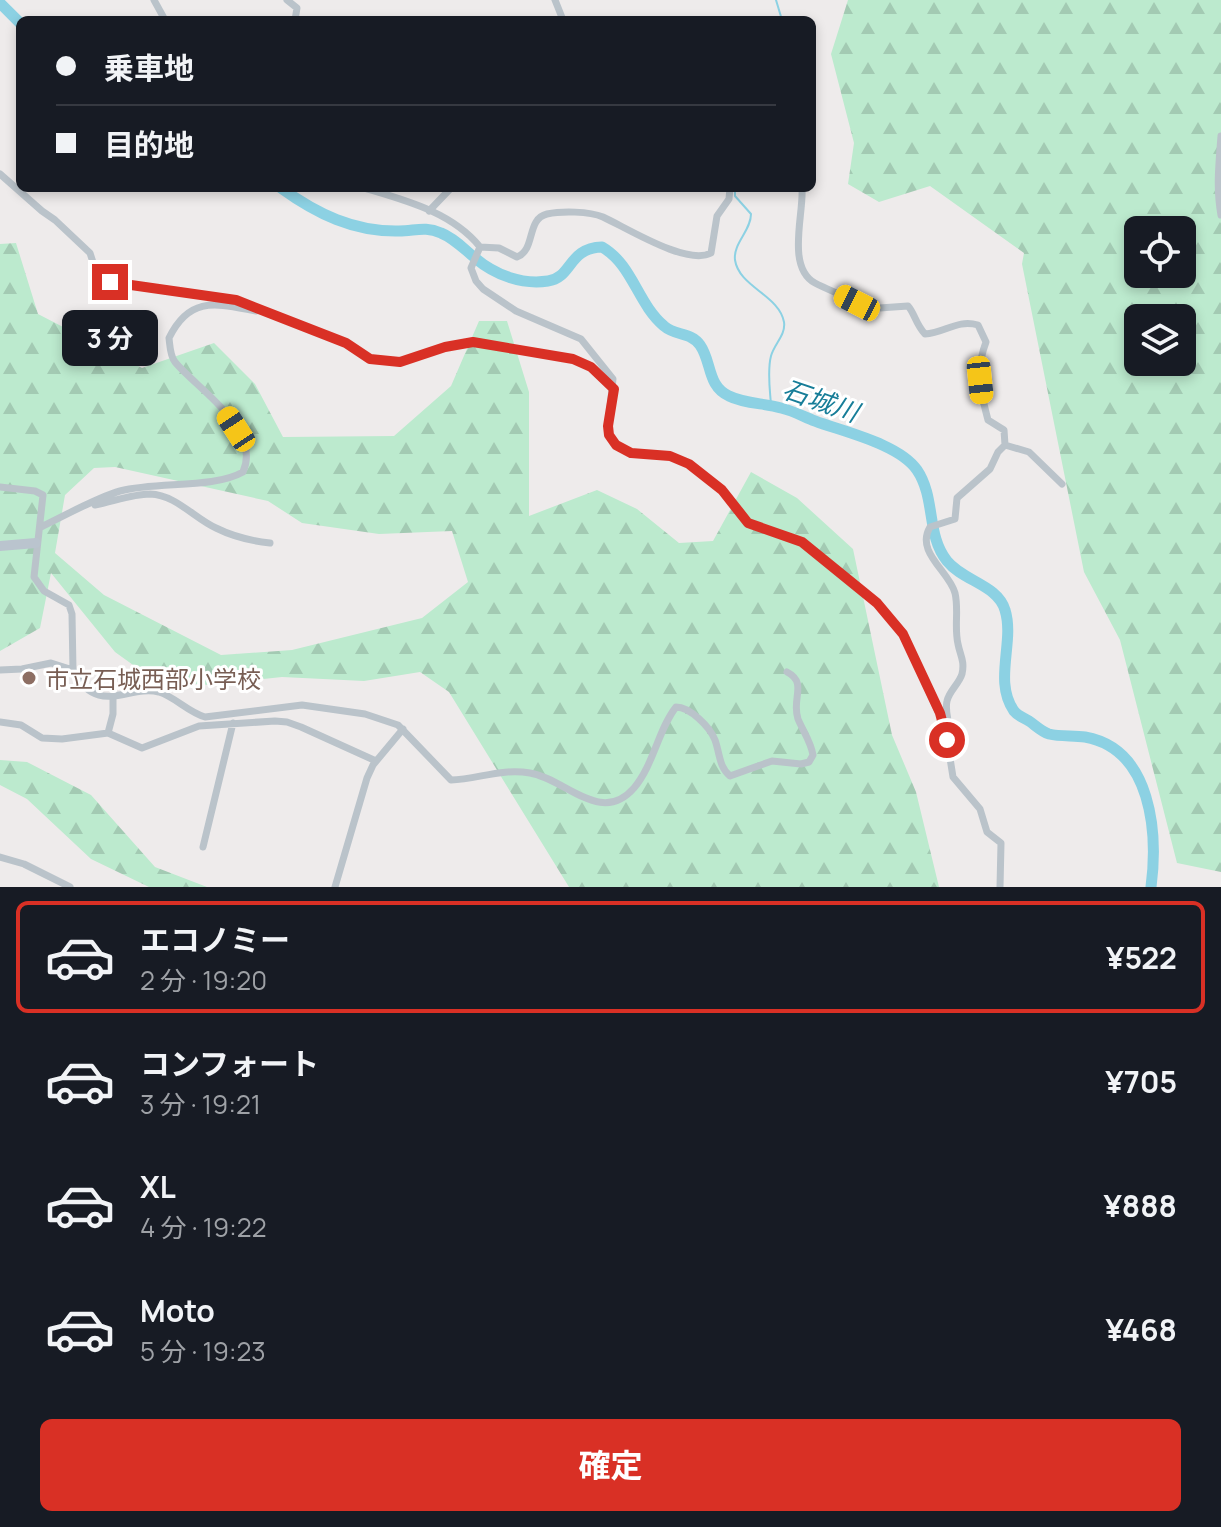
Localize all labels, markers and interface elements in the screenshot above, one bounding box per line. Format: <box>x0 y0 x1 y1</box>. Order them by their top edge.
text: 乗車地 <box>104 47 194 88</box>
text: 目的地 <box>104 124 194 165</box>
map controls <box>1124 216 1196 376</box>
button: locate <box>1124 216 1196 288</box>
route end <box>92 264 128 300</box>
car <box>830 281 884 325</box>
button: layers <box>1124 304 1196 376</box>
callout: 3 分 <box>62 310 158 366</box>
text: 3 分 <box>87 320 133 356</box>
car <box>966 355 994 405</box>
water label: 石城川 <box>778 370 867 431</box>
car <box>213 402 259 456</box>
place label: 市立石城西部小学校 <box>45 662 261 695</box>
marker: 市立石城西部小学校 <box>20 669 38 687</box>
route start <box>929 722 965 758</box>
text: エコノミー <box>140 919 290 960</box>
icon: car <box>44 921 116 993</box>
text: ¥522 <box>1106 937 1177 978</box>
text: 2 分 · 19:20 <box>140 962 267 998</box>
text: コンフォート <box>140 1043 319 1084</box>
icon: car <box>44 1045 116 1117</box>
text: ¥705 <box>1105 1061 1177 1102</box>
text: 3 分 · 19:21 <box>140 1086 261 1122</box>
text: XL <box>140 1166 176 1207</box>
icon: car <box>44 1169 116 1241</box>
text: ¥888 <box>1104 1185 1177 1226</box>
text: 4 分 · 19:22 <box>140 1209 267 1245</box>
text: Moto <box>140 1290 215 1331</box>
icon: car <box>44 1293 116 1365</box>
text: ¥468 <box>1105 1309 1177 1350</box>
text: 5 分 · 19:23 <box>140 1333 266 1369</box>
button: 確定 <box>40 1419 1181 1511</box>

